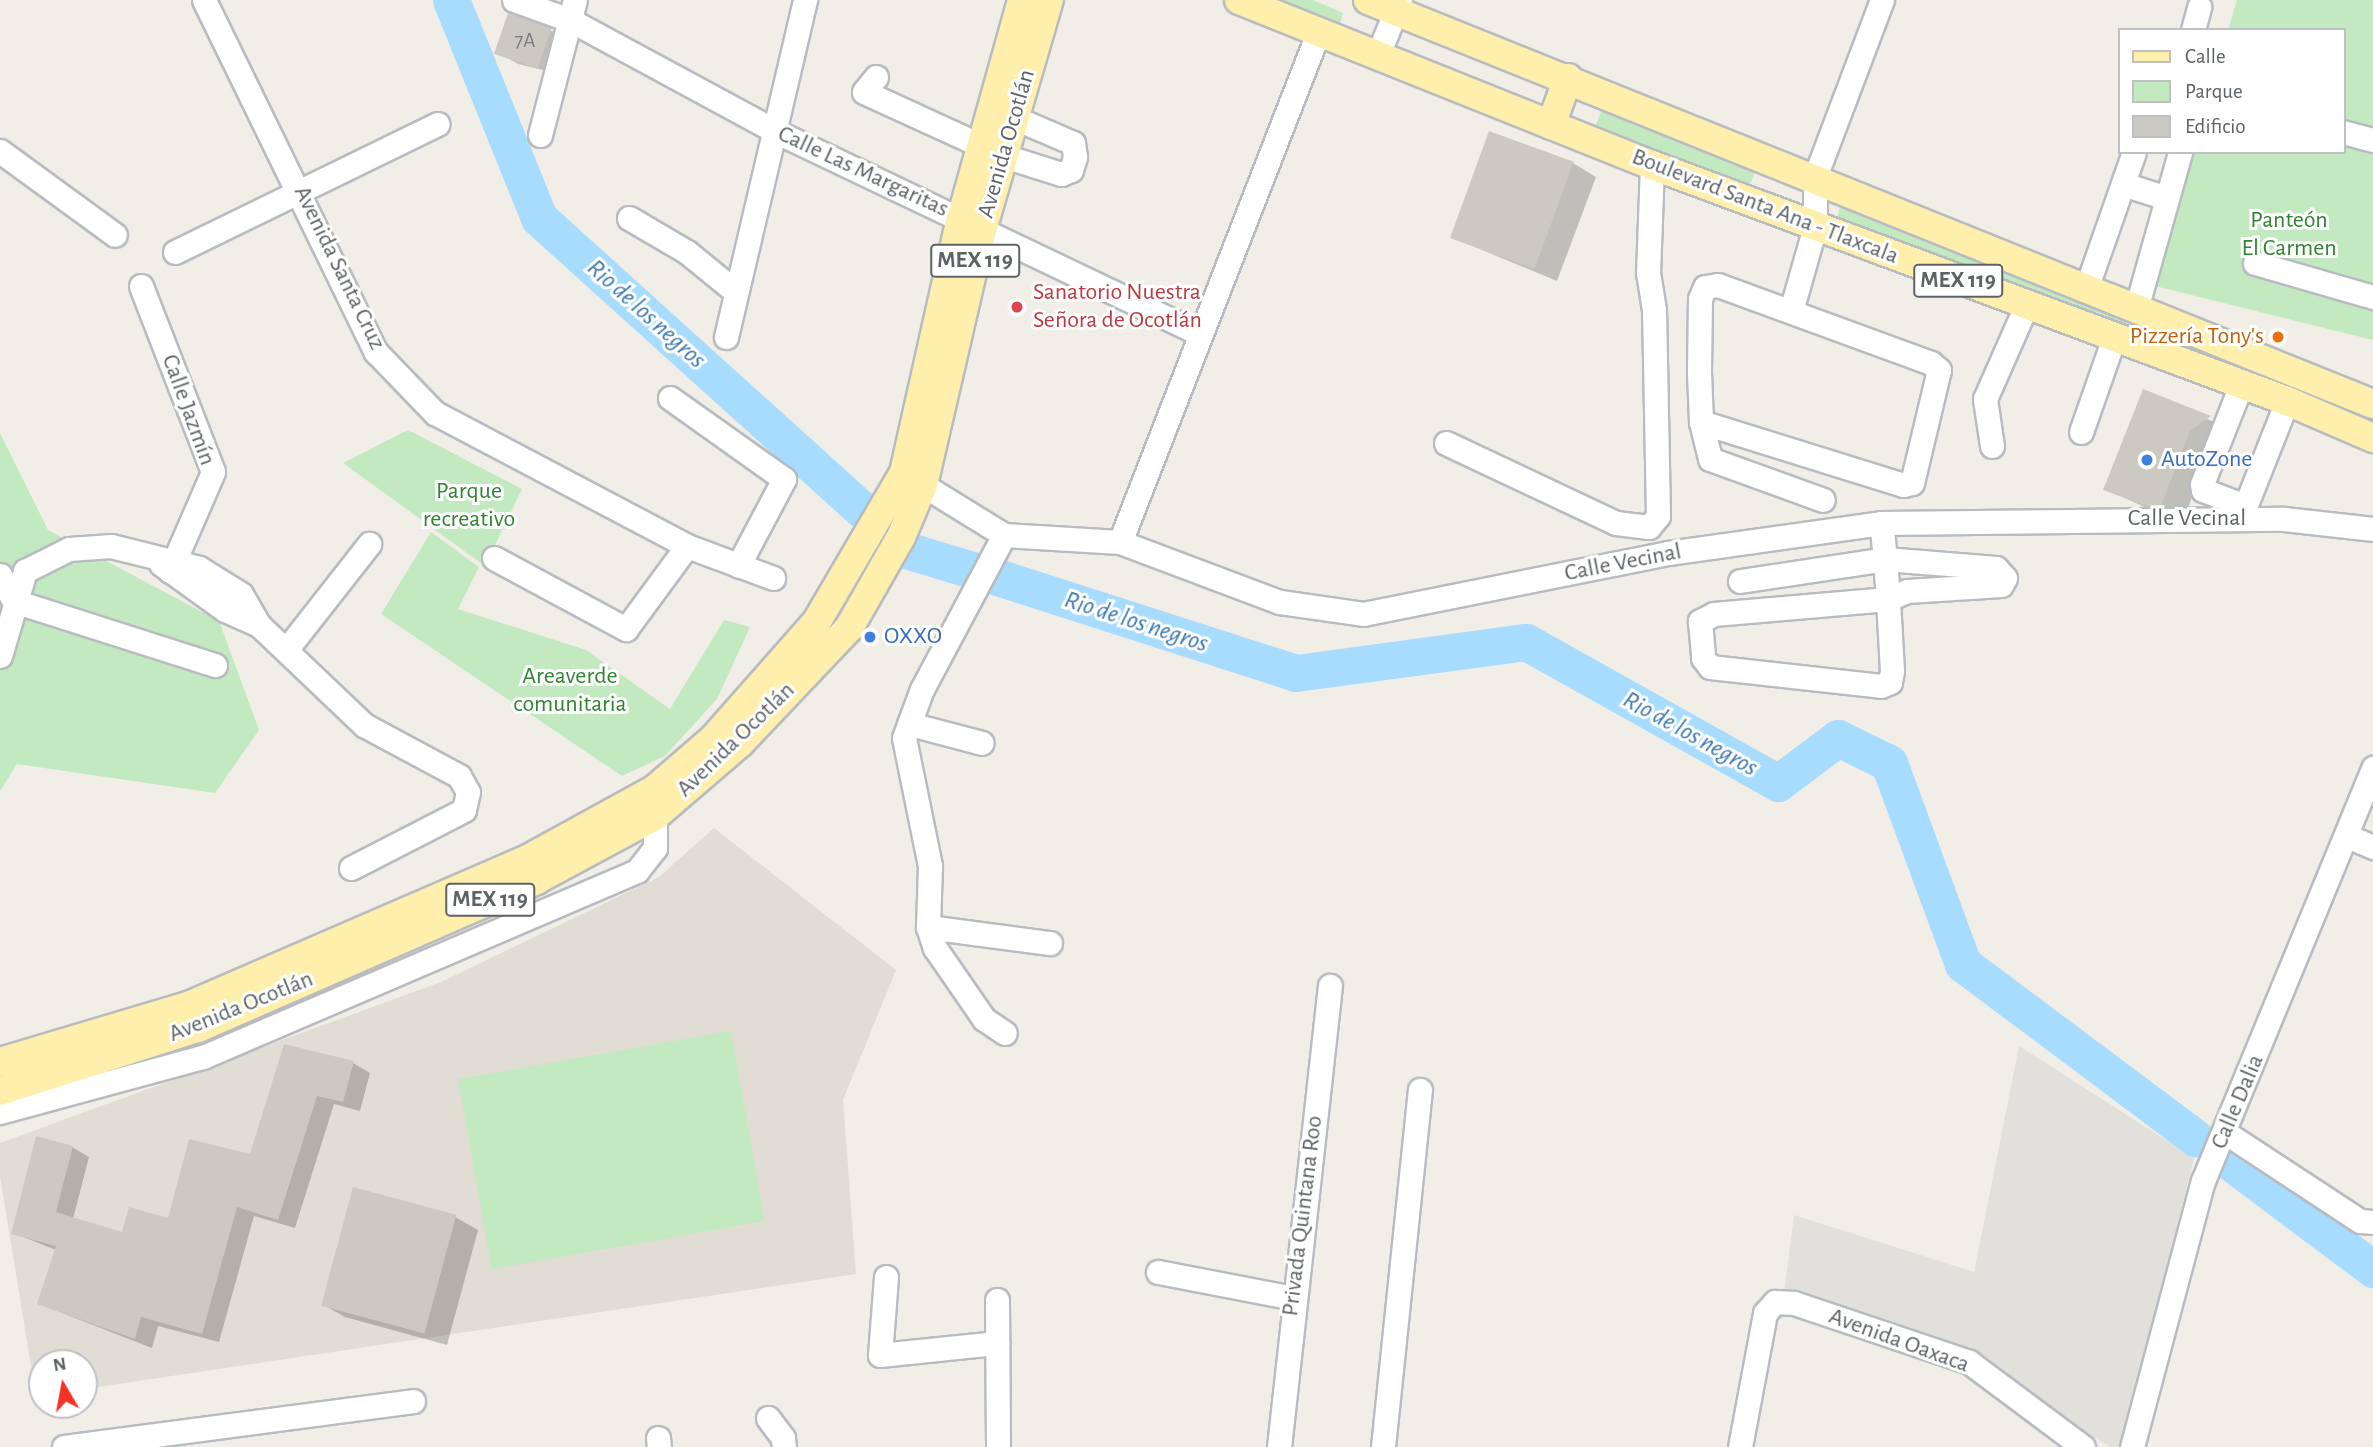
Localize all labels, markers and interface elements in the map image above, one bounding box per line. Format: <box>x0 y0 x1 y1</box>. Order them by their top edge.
house number: 7A <box>515 28 535 54</box>
legend <box>2118 28 2345 154</box>
text: Calle <box>2185 46 2226 67</box>
street label: Avenida Ocotlán <box>972 66 1042 222</box>
text: Parque <box>2185 81 2243 102</box>
text: Edificio <box>2185 116 2246 137</box>
street label: Calle Las Margaritas <box>773 120 953 224</box>
street label: Boulevard Santa Ana - Tlaxcala <box>1628 143 1902 271</box>
street label: Avenida Santa Cruz <box>287 181 391 355</box>
park label: Panteón El Carmen <box>2241 207 2337 263</box>
road number: MEX 119 <box>930 242 1020 280</box>
water label: Rio de los negros <box>580 253 712 375</box>
road number: MEX 119 <box>1912 262 2004 300</box>
place label: Sanatorio Nuestra Señora de Ocotlán <box>1033 279 1202 335</box>
marker: Sanatorio Nuestra Señora de Ocotlán <box>1007 297 1027 317</box>
place label: Pizzería Tony's <box>2130 323 2264 351</box>
marker: Pizzería Tony's <box>2270 329 2286 345</box>
street label: Calle Jazmín <box>155 351 221 469</box>
place label: AutoZone <box>2161 446 2252 474</box>
marker: AutoZone <box>2139 452 2155 468</box>
park label: Parque recreativo <box>423 478 515 534</box>
street label: Calle Vecinal <box>2128 505 2246 533</box>
street label: Calle Vecinal <box>1562 538 1684 588</box>
water label: Rio de los negros <box>1060 584 1212 660</box>
place label: OXXO <box>884 623 942 651</box>
marker: OXXO <box>862 629 878 645</box>
park label: Areaverde comunitaria <box>513 663 627 719</box>
street label: Avenida Ocotlán <box>671 676 801 804</box>
water label: Rio de los negros <box>1617 684 1763 784</box>
road number: MEX 119 <box>444 880 536 920</box>
street label: Avenida Ocotlán <box>165 965 317 1049</box>
street label: Calle Dalia <box>2205 1050 2271 1154</box>
street label: Privada Quintana Roo <box>1276 1114 1330 1318</box>
street label: Avenida Oaxaca <box>1825 1302 1973 1380</box>
north arrow <box>28 1349 98 1419</box>
text: N <box>51 1354 68 1375</box>

